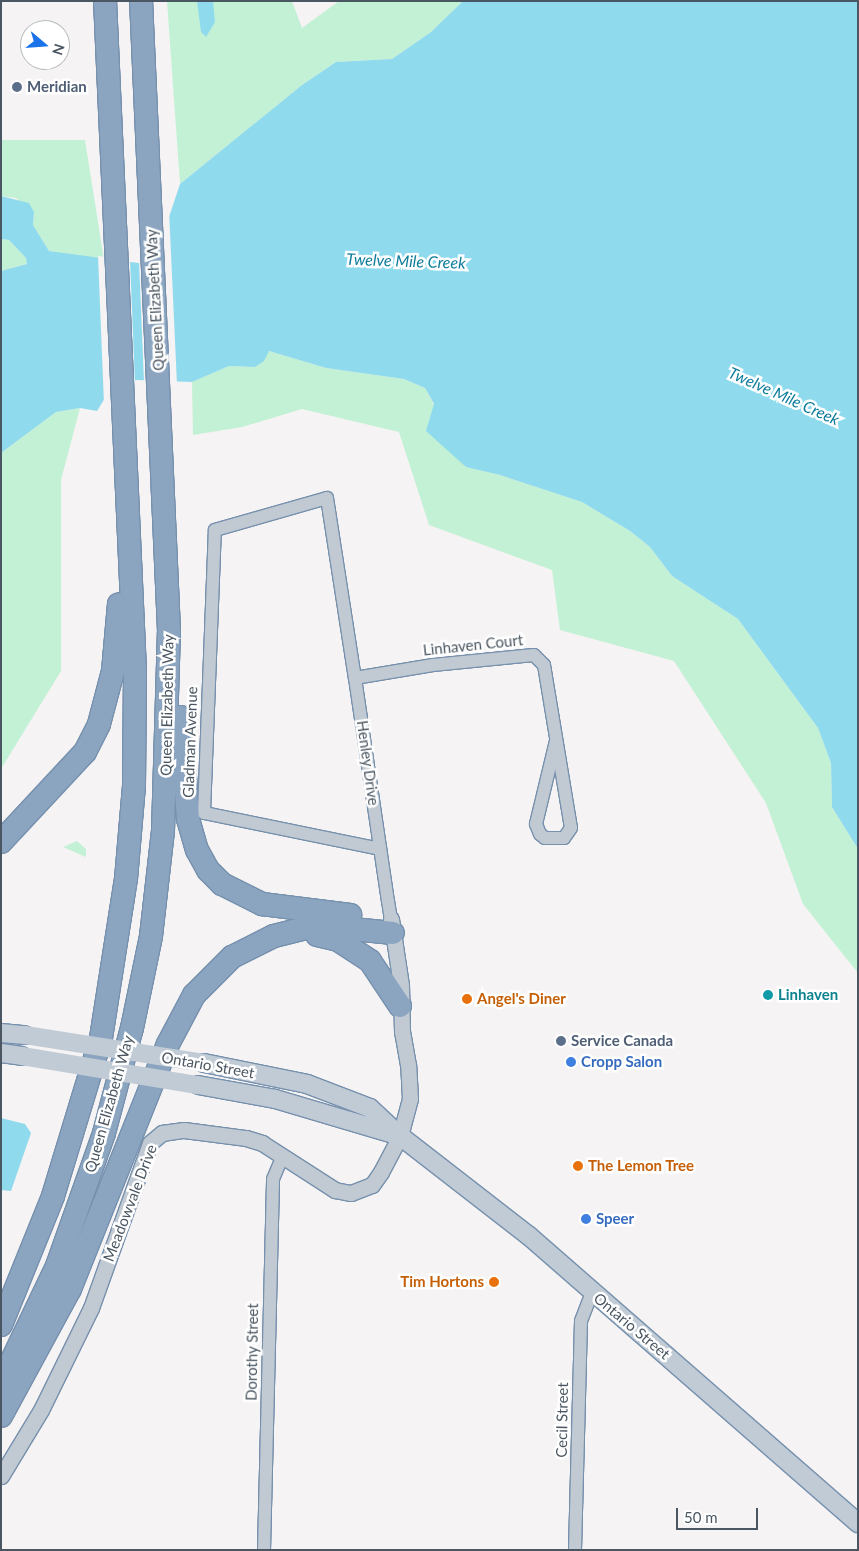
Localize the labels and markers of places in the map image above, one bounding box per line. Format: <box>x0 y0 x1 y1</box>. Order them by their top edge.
place label: Meridian <box>27 78 87 96</box>
marker: Meridian <box>11 81 23 93</box>
place label: Linhaven <box>778 986 838 1004</box>
marker: Linhaven <box>762 989 774 1001</box>
place label: Angel's Diner <box>477 990 566 1008</box>
marker: Angel's Diner <box>461 993 473 1005</box>
place label: Service Canada <box>571 1032 673 1050</box>
marker: Service Canada <box>555 1035 567 1047</box>
place label: Cropp Salon <box>581 1053 662 1071</box>
marker: Cropp Salon <box>565 1056 577 1068</box>
place label: The Lemon Tree <box>588 1157 695 1175</box>
marker: The Lemon Tree <box>572 1160 584 1172</box>
place label: Speer <box>596 1210 634 1228</box>
marker: Speer <box>580 1213 592 1225</box>
place label: Tim Hortons <box>400 1273 484 1291</box>
marker: Tim Hortons <box>488 1276 500 1288</box>

